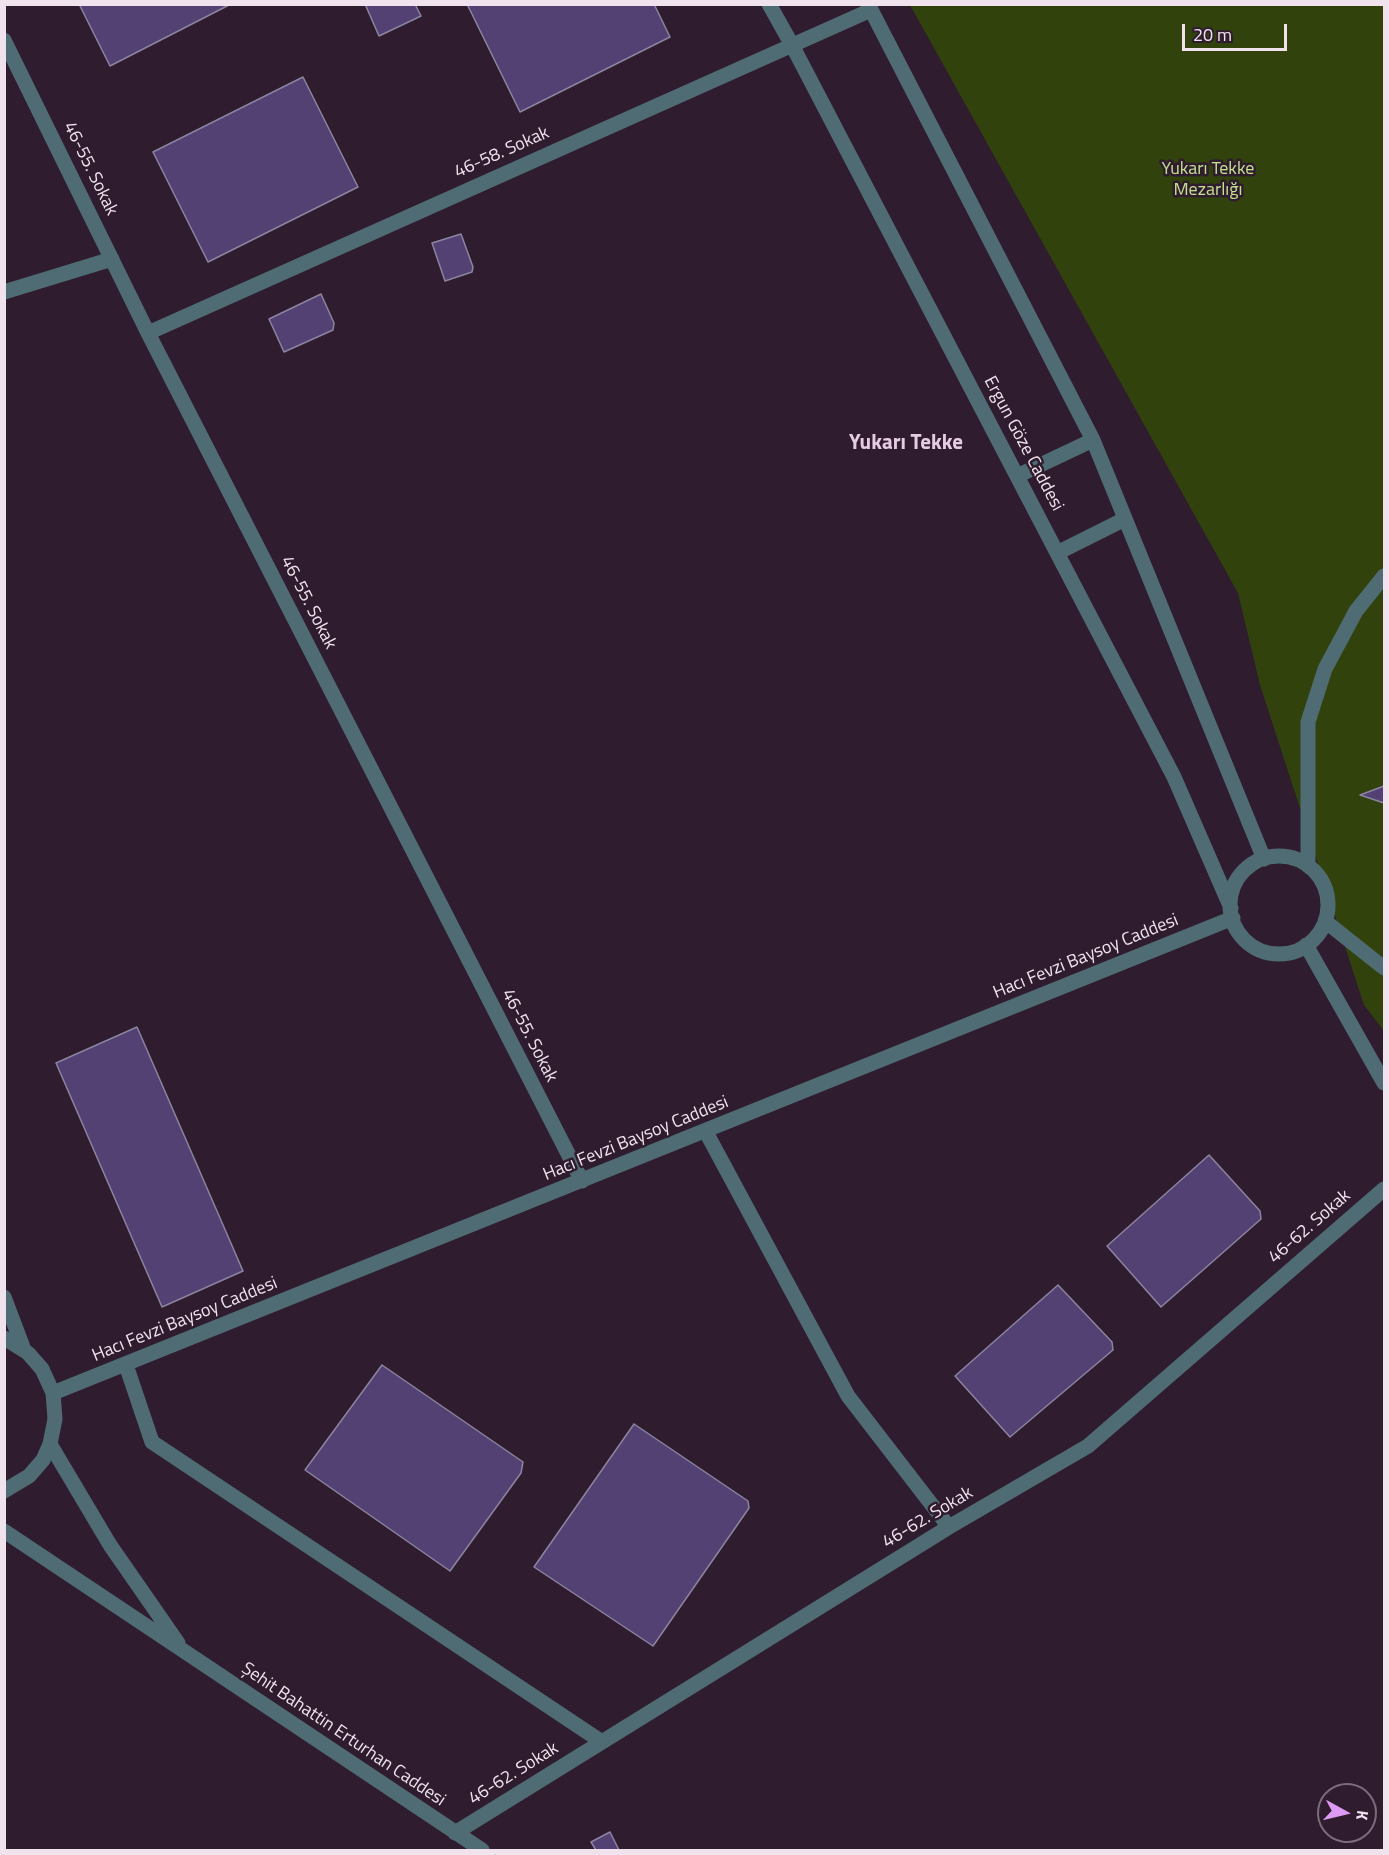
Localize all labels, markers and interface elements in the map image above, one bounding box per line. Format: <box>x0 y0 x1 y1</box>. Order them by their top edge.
scale bar <box>1185 12 1290 50</box>
text: 20 m <box>1193 21 1232 48</box>
street label: 46-55. Sokak <box>58 119 122 219</box>
street label: 46-58. Sokak <box>451 122 553 184</box>
park label: Yukarı Tekke Mezarlığı <box>1162 159 1254 201</box>
street label: Ergun Göze Caddesi <box>978 373 1068 515</box>
district label: Yukarı Tekke <box>849 431 963 457</box>
street label: 46-55. Sokak <box>275 553 341 653</box>
street label: Hacı Fevzi Baysoy Caddesi <box>990 910 1182 1004</box>
street label: 46-55. Sokak <box>496 986 562 1086</box>
street label: Hacı Fevzi Baysoy Caddesi <box>540 1092 732 1186</box>
street label: 46-62. Sokak <box>1265 1186 1355 1268</box>
street label: Hacı Fevzi Baysoy Caddesi <box>89 1273 281 1367</box>
street label: 46-62. Sokak <box>879 1483 977 1553</box>
street label: Şehit Bahattin Erturhan Caddesi <box>237 1659 449 1811</box>
street label: 46-62. Sokak <box>465 1738 563 1810</box>
north arrow <box>1317 1783 1377 1843</box>
text: K <box>1350 1809 1375 1822</box>

